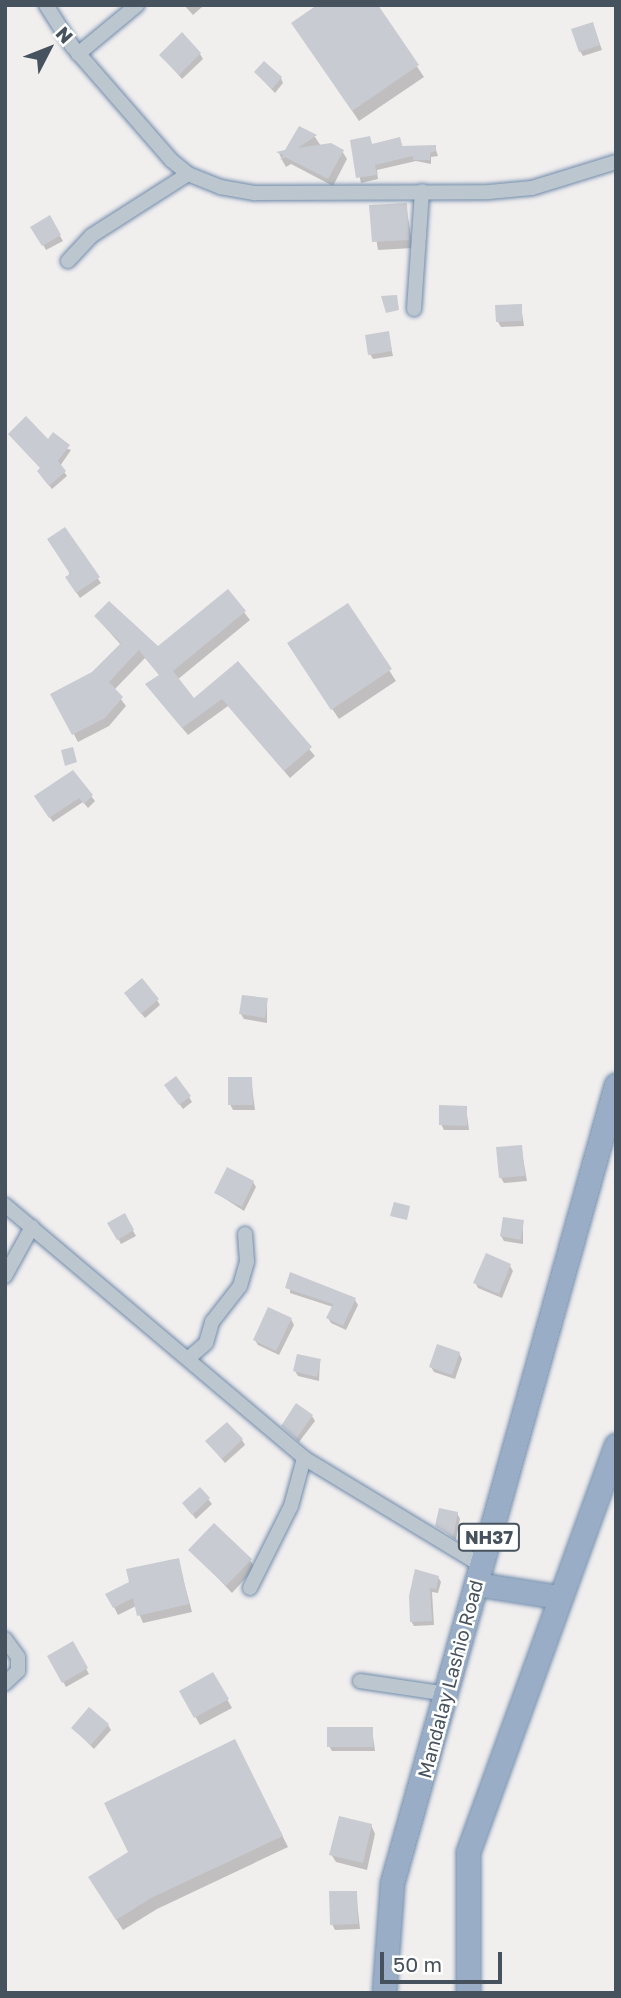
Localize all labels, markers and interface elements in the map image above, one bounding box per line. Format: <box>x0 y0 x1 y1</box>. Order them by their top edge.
north arrow <box>14 14 84 84</box>
text: N <box>52 22 78 48</box>
road number: NH37 <box>458 1522 520 1552</box>
street label: Mandalay Lashio Road <box>413 1577 487 1781</box>
scale bar <box>383 1938 505 1982</box>
text: 50 m <box>393 1951 442 1977</box>

